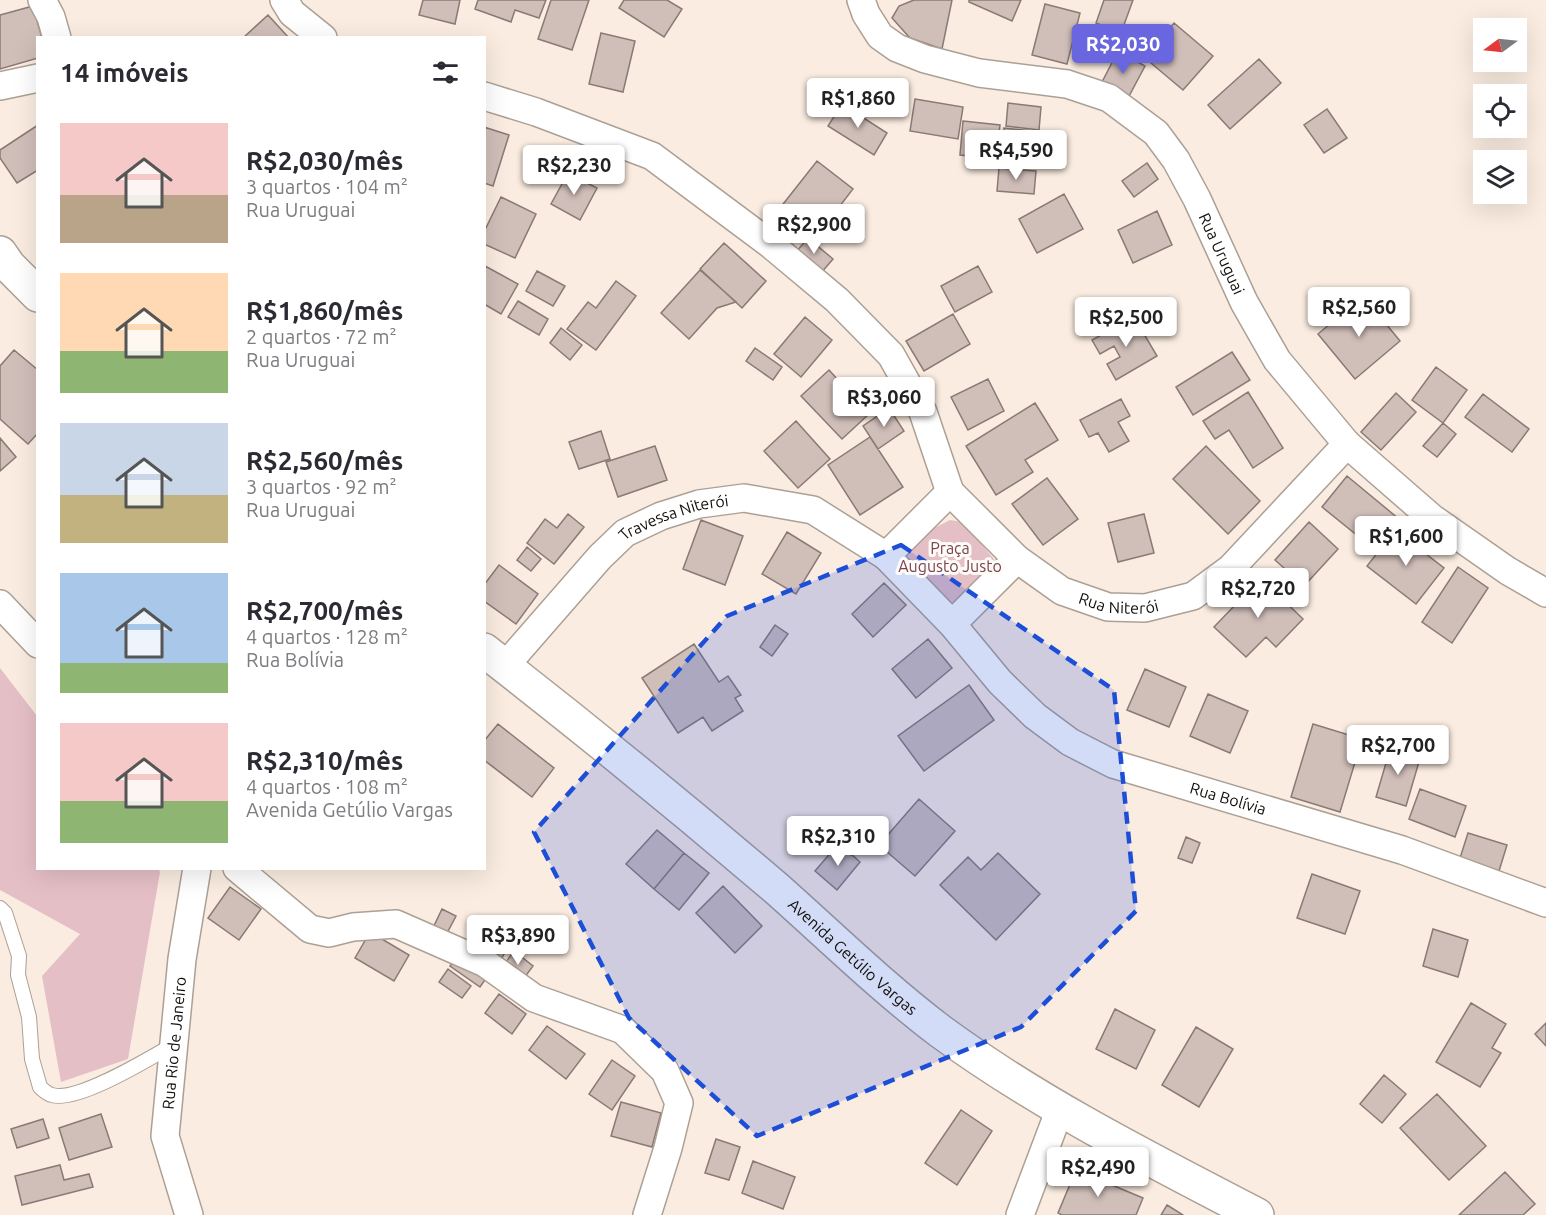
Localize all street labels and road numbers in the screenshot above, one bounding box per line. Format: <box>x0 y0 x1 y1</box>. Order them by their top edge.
street label: Rua Uruguai <box>1195 210 1248 297</box>
street label: Travessa Niterói <box>615 491 729 543</box>
street label: Rua Niterói <box>1076 589 1160 617</box>
street label: Rua Bolívia <box>1188 778 1268 818</box>
street label: Avenida Getúlio Vargas <box>785 895 921 1019</box>
street label: Rua Rio de Janeiro <box>159 976 189 1110</box>

